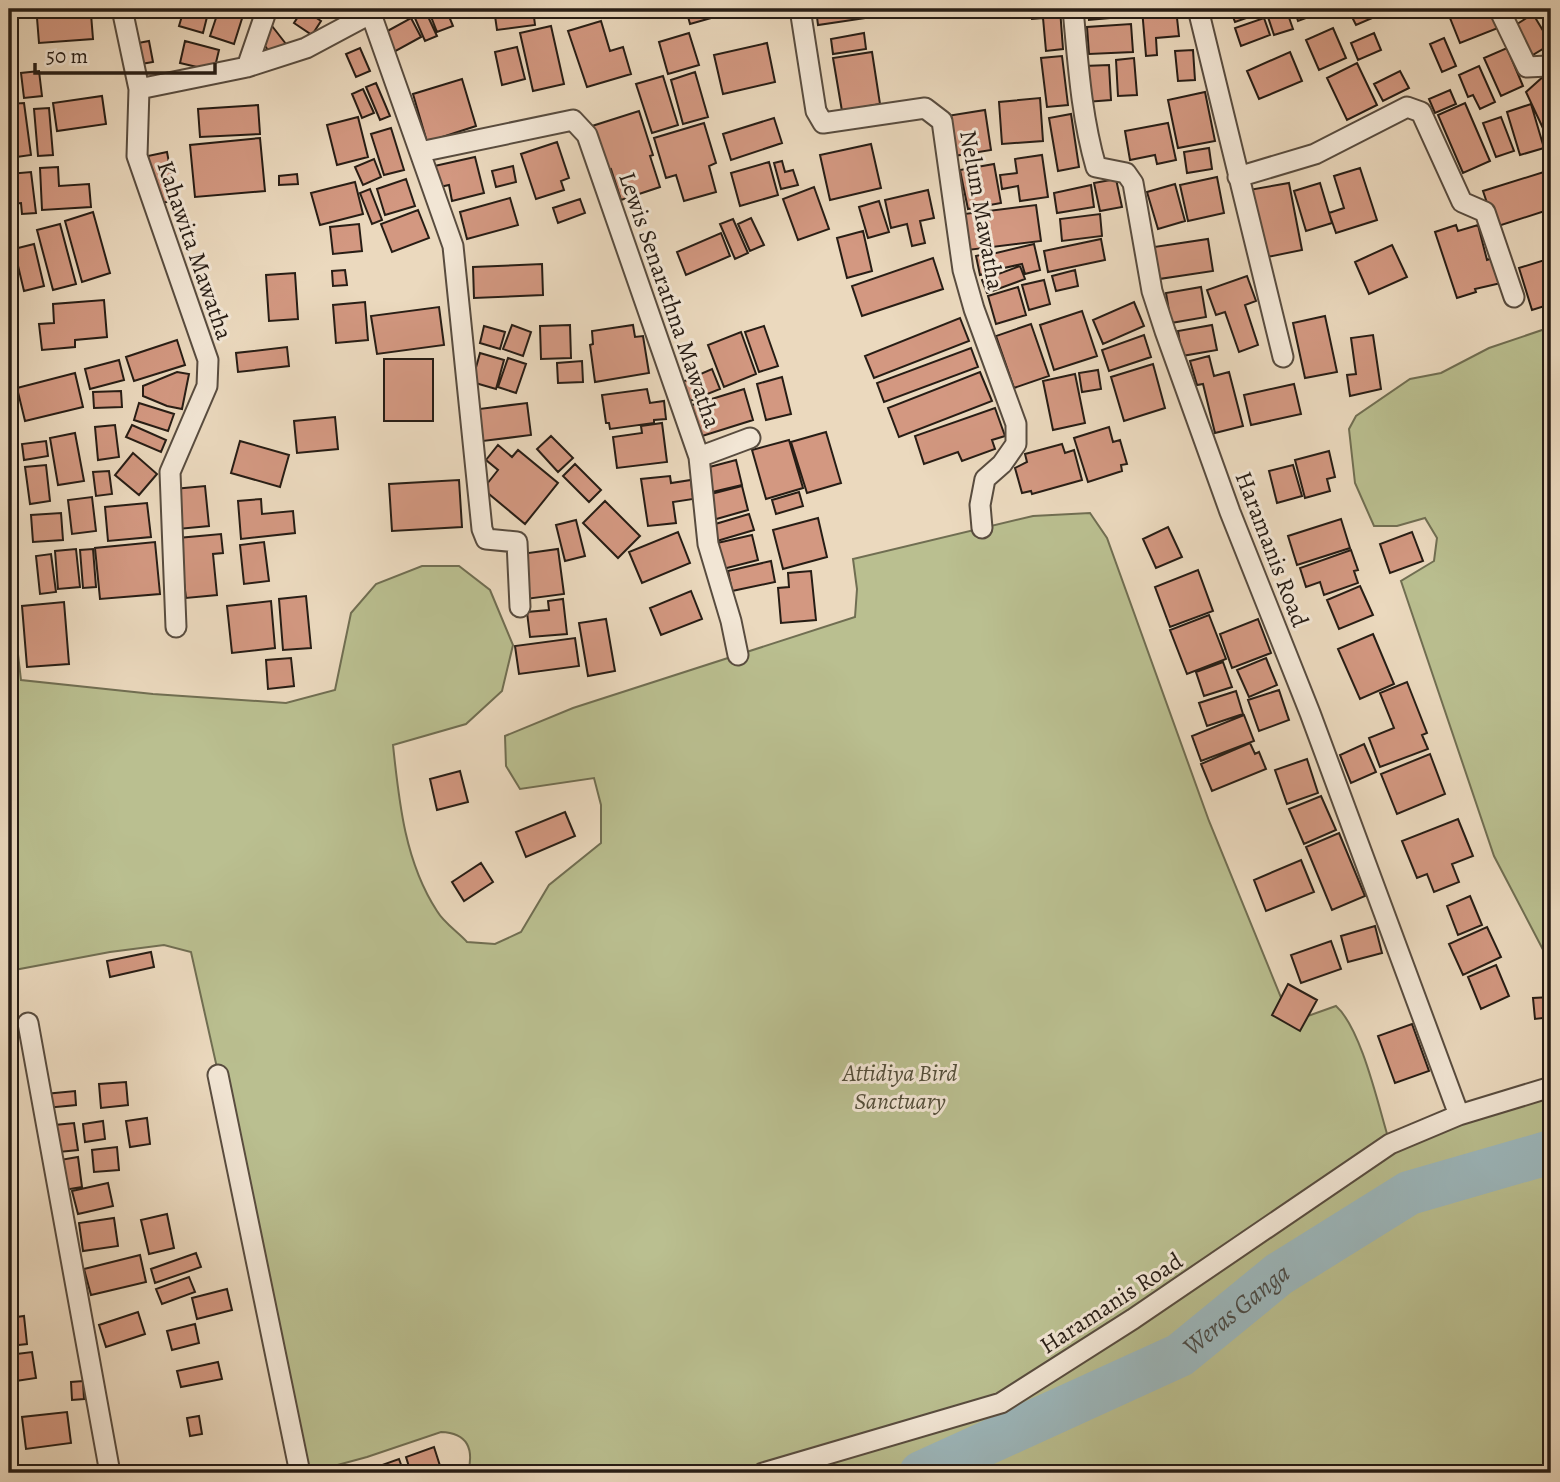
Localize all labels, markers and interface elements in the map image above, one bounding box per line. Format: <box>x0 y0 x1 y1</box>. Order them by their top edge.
scale bar <box>35 32 215 76</box>
text: 50 m <box>46 42 88 70</box>
street label: Nelum Mawatha <box>952 128 1012 293</box>
street label: Kahawita Mawatha <box>149 156 241 345</box>
street label: Lewis Senarathna Mawatha <box>611 168 729 433</box>
street label: Haramanis Road <box>1228 467 1316 632</box>
park label: Attidiya Bird Sanctuary <box>841 1057 957 1117</box>
street label: Haramanis Road <box>1033 1245 1189 1361</box>
water label: Weras Ganga <box>1175 1255 1296 1364</box>

